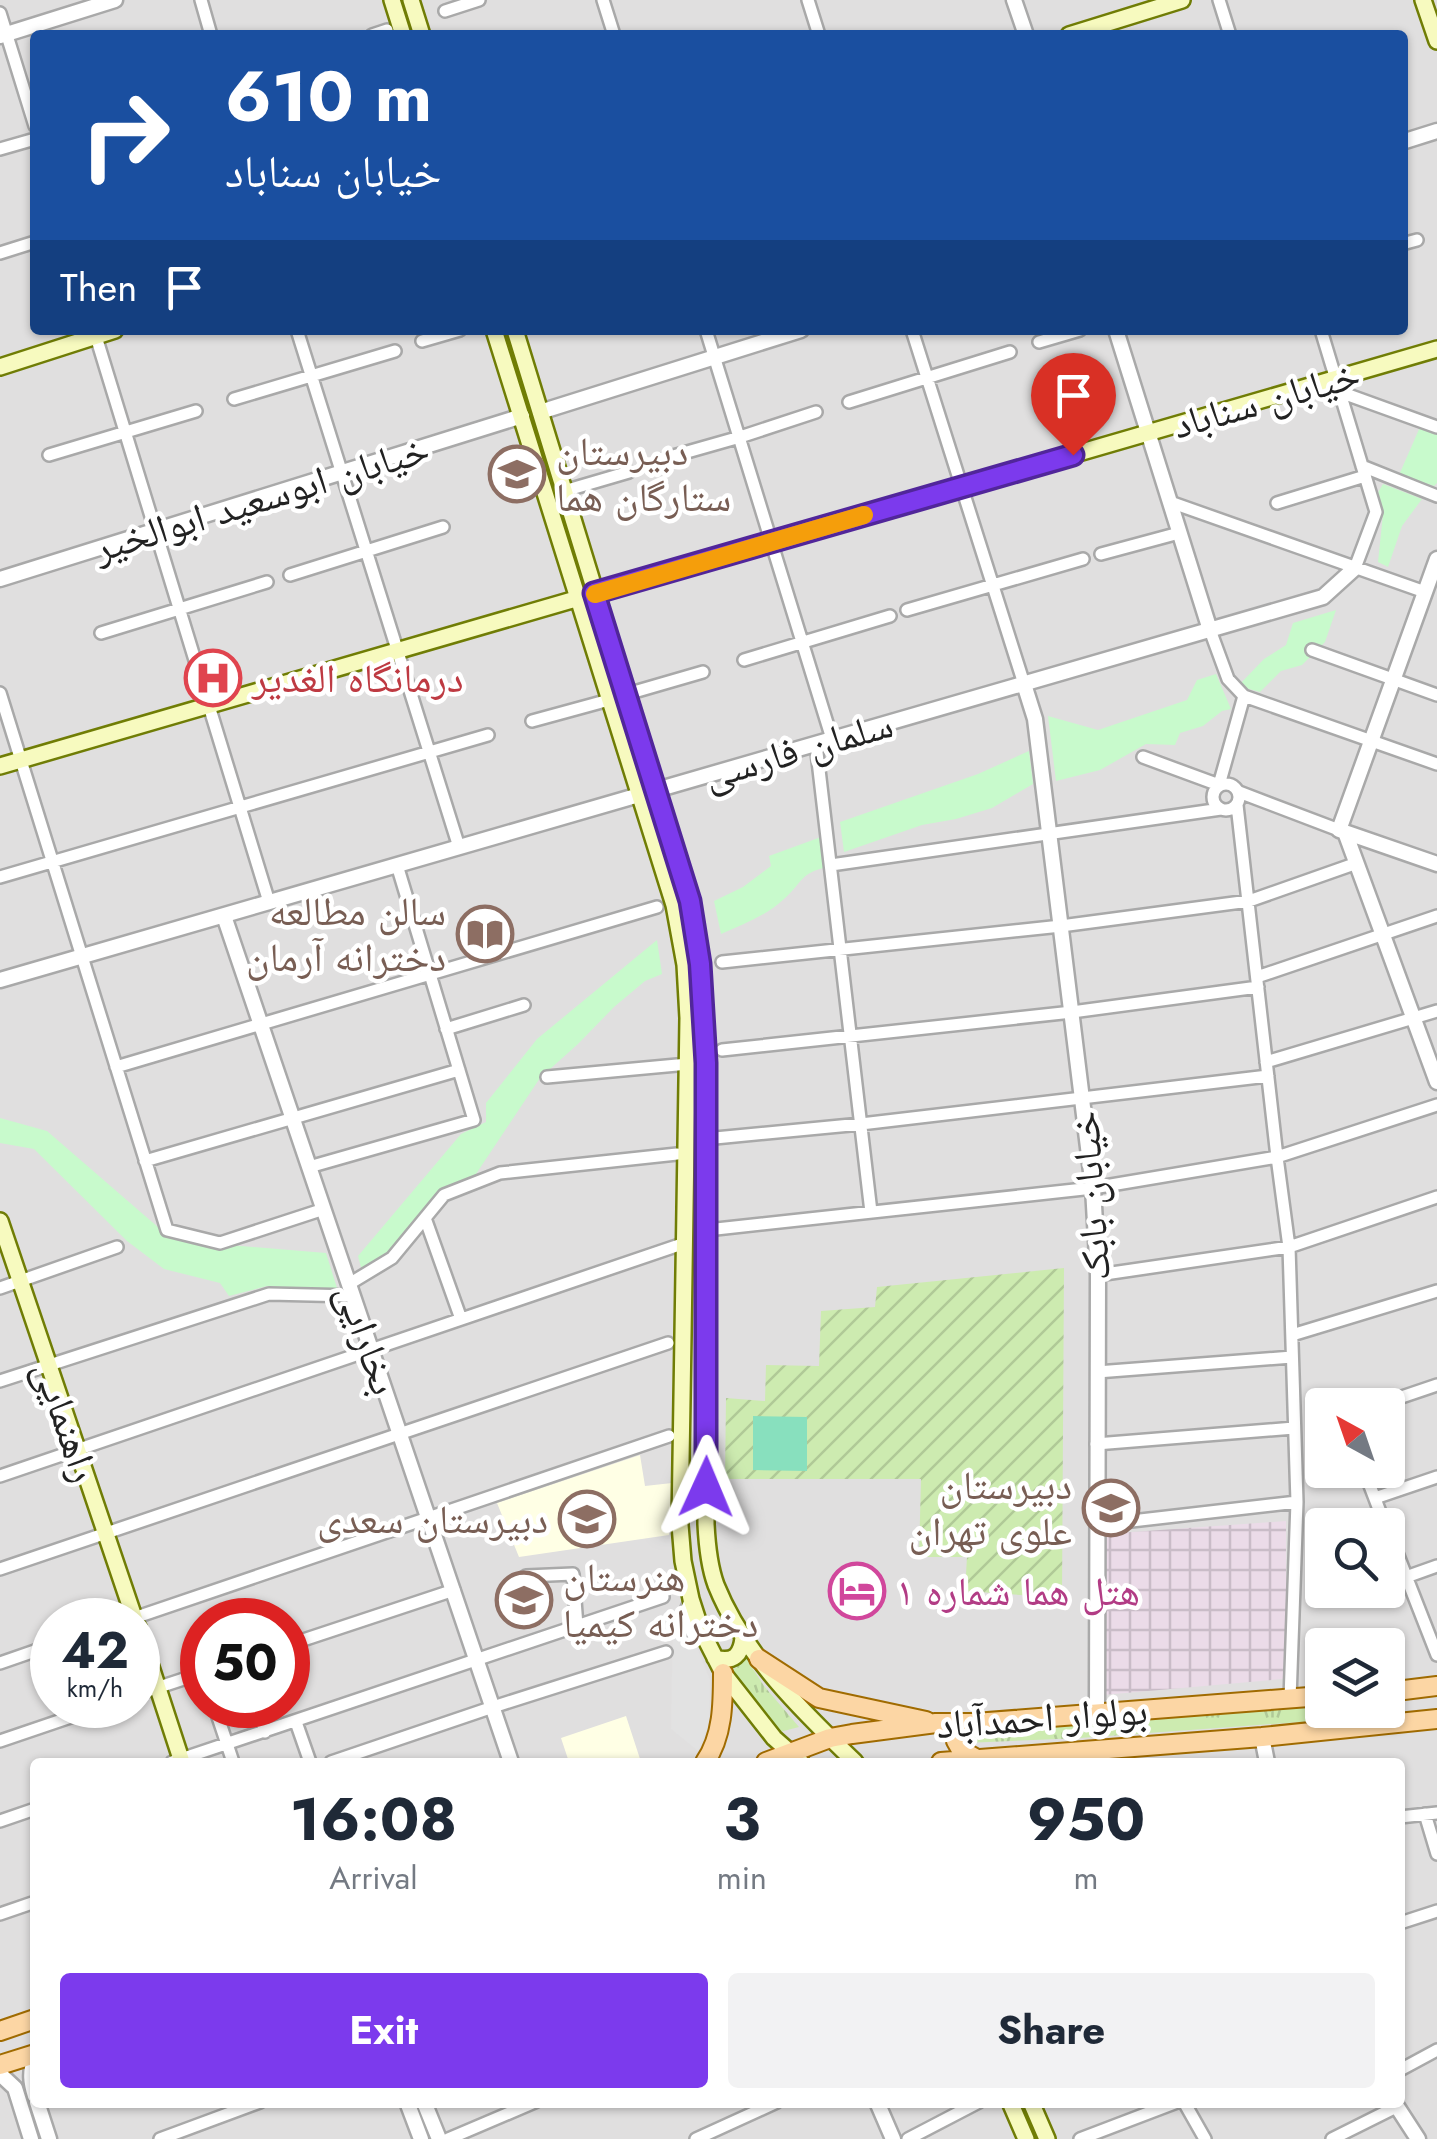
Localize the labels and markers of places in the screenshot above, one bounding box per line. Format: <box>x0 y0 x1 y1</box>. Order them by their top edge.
pin <box>1031 353 1116 456</box>
place label: دبیرستان ستارگان هما <box>556 422 731 526</box>
school or university icon: دبیرستان ستارگان هما <box>487 444 547 504</box>
hospital icon: درمانگاه الغدیر <box>183 648 243 708</box>
place label: درمانگاه الغدیر <box>251 649 464 707</box>
place label: سالن مطالعه دخترانه آرمان <box>246 882 446 986</box>
library icon: سالن مطالعه دخترانه آرمان <box>455 904 515 964</box>
place label: دبیرستان علوی تهران <box>908 1456 1072 1560</box>
school or university icon: دبیرستان علوی تهران <box>1081 1478 1141 1538</box>
school or university icon: دبیرستان سعدی <box>557 1489 617 1549</box>
place label: دبیرستان سعدی <box>317 1490 548 1548</box>
place label: هنرستان دخترانه کیمیا <box>563 1548 758 1652</box>
hotel icon: هتل هما شماره ۱ <box>827 1561 887 1621</box>
place label: هتل هما شماره ۱ <box>896 1562 1140 1620</box>
school or university icon: هنرستان دخترانه کیمیا <box>494 1570 554 1630</box>

